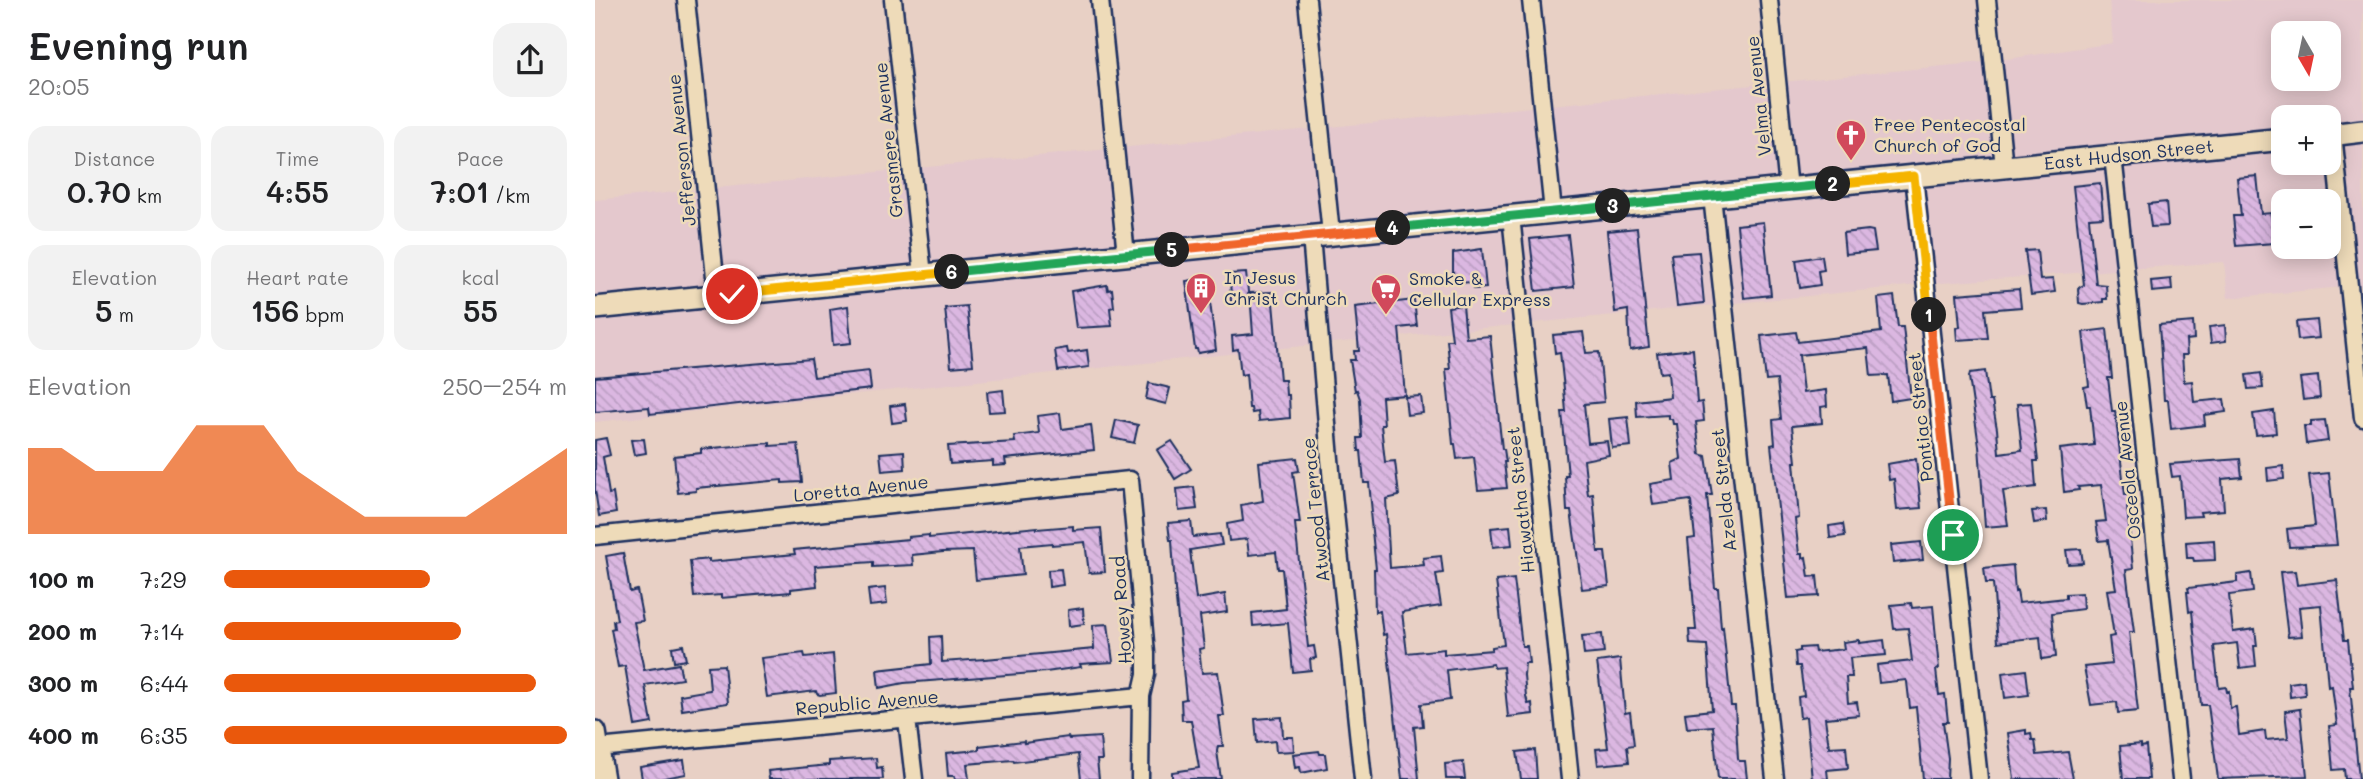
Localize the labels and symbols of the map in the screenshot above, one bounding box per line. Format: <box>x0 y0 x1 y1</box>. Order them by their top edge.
north arrow <box>2271 21 2341 91</box>
street label: Velma Avenue <box>1740 35 1776 157</box>
street label: Grasmere Avenue <box>868 61 908 219</box>
street label: Jefferson Avenue <box>661 73 701 227</box>
place label: Free Pentecostal Church of God <box>1874 112 2026 157</box>
church icon: Free Pentecostal Church of God <box>1834 118 1868 162</box>
street label: East Hudson Street <box>2043 133 2215 175</box>
pin: 2 <box>1815 166 1851 202</box>
pin: 3 <box>1595 188 1631 224</box>
pin: 4 <box>1375 210 1411 246</box>
pin: 5 <box>1155 232 1189 268</box>
pin: 6 <box>935 254 969 290</box>
pin <box>702 264 762 324</box>
place label: In Jesus Christ Church <box>1224 265 1347 310</box>
place label: Smoke & Cellular Express <box>1409 266 1551 311</box>
building icon: In Jesus Christ Church <box>1184 271 1218 315</box>
supermarket icon: Smoke & Cellular Express <box>1369 272 1403 316</box>
pin: 1 <box>1911 298 1947 332</box>
street label: Pontiac Street <box>1901 351 1939 483</box>
street label: Osceola Avenue <box>2108 400 2146 541</box>
street label: Hiawatha Street <box>1500 426 1540 574</box>
street label: Azelda Street <box>1705 427 1741 553</box>
street label: Atwood Terrace <box>1295 437 1335 583</box>
street label: Loretta Avenue <box>792 469 929 507</box>
pin <box>1923 505 1983 565</box>
street label: Howey Road <box>1105 555 1137 665</box>
street label: Republic Avenue <box>794 684 940 720</box>

